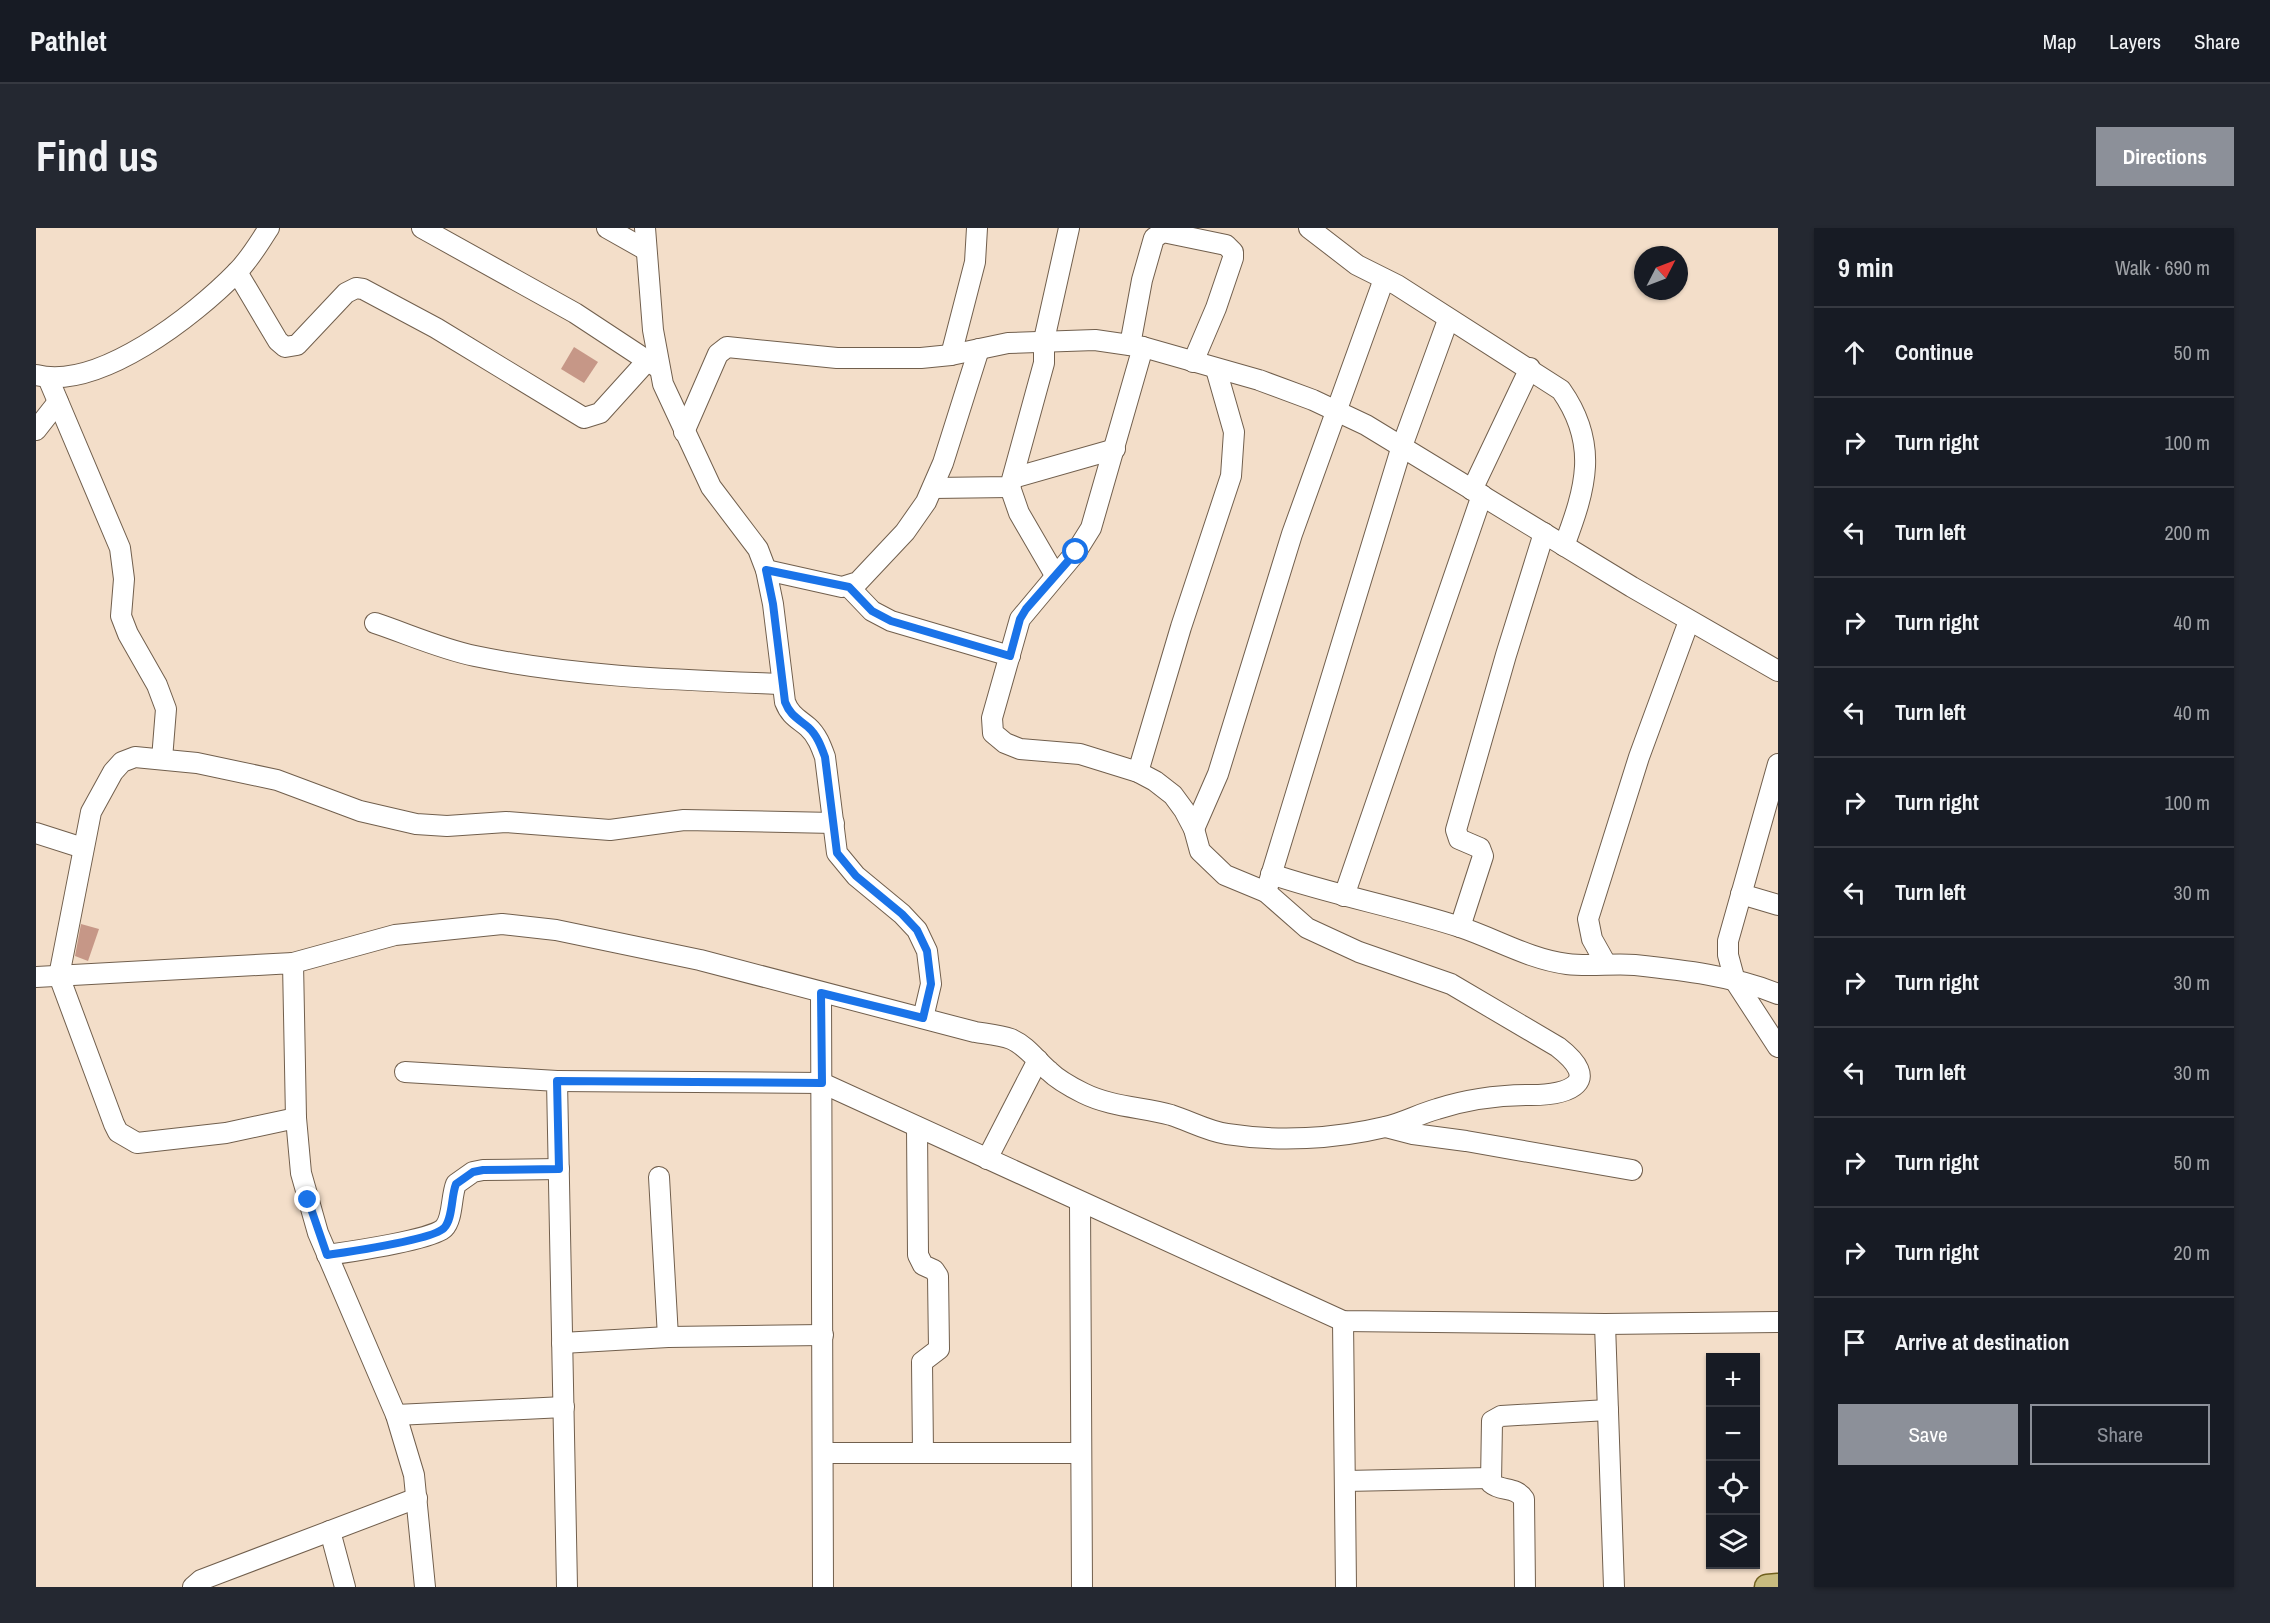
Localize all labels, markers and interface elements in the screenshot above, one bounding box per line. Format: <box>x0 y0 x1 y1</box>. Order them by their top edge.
text: Pathlet <box>30 22 107 60</box>
text: Map <box>2043 27 2076 56</box>
text: Layers <box>2109 27 2161 56</box>
text: Share <box>2194 27 2240 56</box>
button: Directions <box>2096 127 2234 186</box>
text: Find us <box>36 128 158 184</box>
north arrow <box>1634 246 1688 300</box>
text: 9 min <box>1838 250 1894 285</box>
text: Walk · 690 m <box>2115 254 2210 281</box>
icon: ahead <box>1838 336 1871 369</box>
text: Continue <box>1895 337 1973 367</box>
text: 50 m <box>2174 339 2210 366</box>
icon: right <box>1838 426 1871 459</box>
text: Turn right <box>1895 427 1979 457</box>
text: 100 m <box>2164 429 2210 456</box>
icon: left <box>1838 516 1871 549</box>
text: Turn left <box>1895 517 1966 547</box>
text: 200 m <box>2164 519 2210 546</box>
route start <box>1062 538 1088 564</box>
icon: right <box>1838 606 1871 639</box>
text: Turn right <box>1895 607 1979 637</box>
text: 40 m <box>2174 609 2210 636</box>
icon: left <box>1838 696 1871 729</box>
text: Turn left <box>1895 697 1966 727</box>
text: 40 m <box>2174 699 2210 726</box>
icon: right <box>1838 786 1871 819</box>
text: Turn right <box>1895 787 1979 817</box>
text: 100 m <box>2164 789 2210 816</box>
icon: left <box>1838 876 1871 909</box>
text: Turn left <box>1895 877 1966 907</box>
text: 30 m <box>2174 879 2210 906</box>
icon: right <box>1838 966 1871 999</box>
text: Turn right <box>1895 967 1979 997</box>
text: 30 m <box>2174 969 2210 996</box>
icon: left <box>1838 1056 1871 1089</box>
text: Turn left <box>1895 1057 1966 1087</box>
text: 30 m <box>2174 1059 2210 1086</box>
icon: right <box>1838 1146 1871 1179</box>
text: Turn right <box>1895 1147 1979 1177</box>
text: 50 m <box>2174 1149 2210 1176</box>
route end <box>294 1186 320 1212</box>
icon: right <box>1838 1236 1871 1269</box>
text: Turn right <box>1895 1237 1979 1267</box>
text: 20 m <box>2174 1239 2210 1266</box>
icon: arrive <box>1838 1326 1871 1359</box>
text: Arrive at destination <box>1895 1327 2069 1357</box>
map controls <box>1706 1353 1760 1569</box>
button: + <box>1706 1353 1760 1407</box>
button: Save <box>1838 1404 2018 1465</box>
button: Share <box>2030 1404 2210 1465</box>
button: − <box>1706 1407 1760 1461</box>
button: locate <box>1706 1461 1760 1515</box>
button: layers <box>1706 1515 1760 1569</box>

